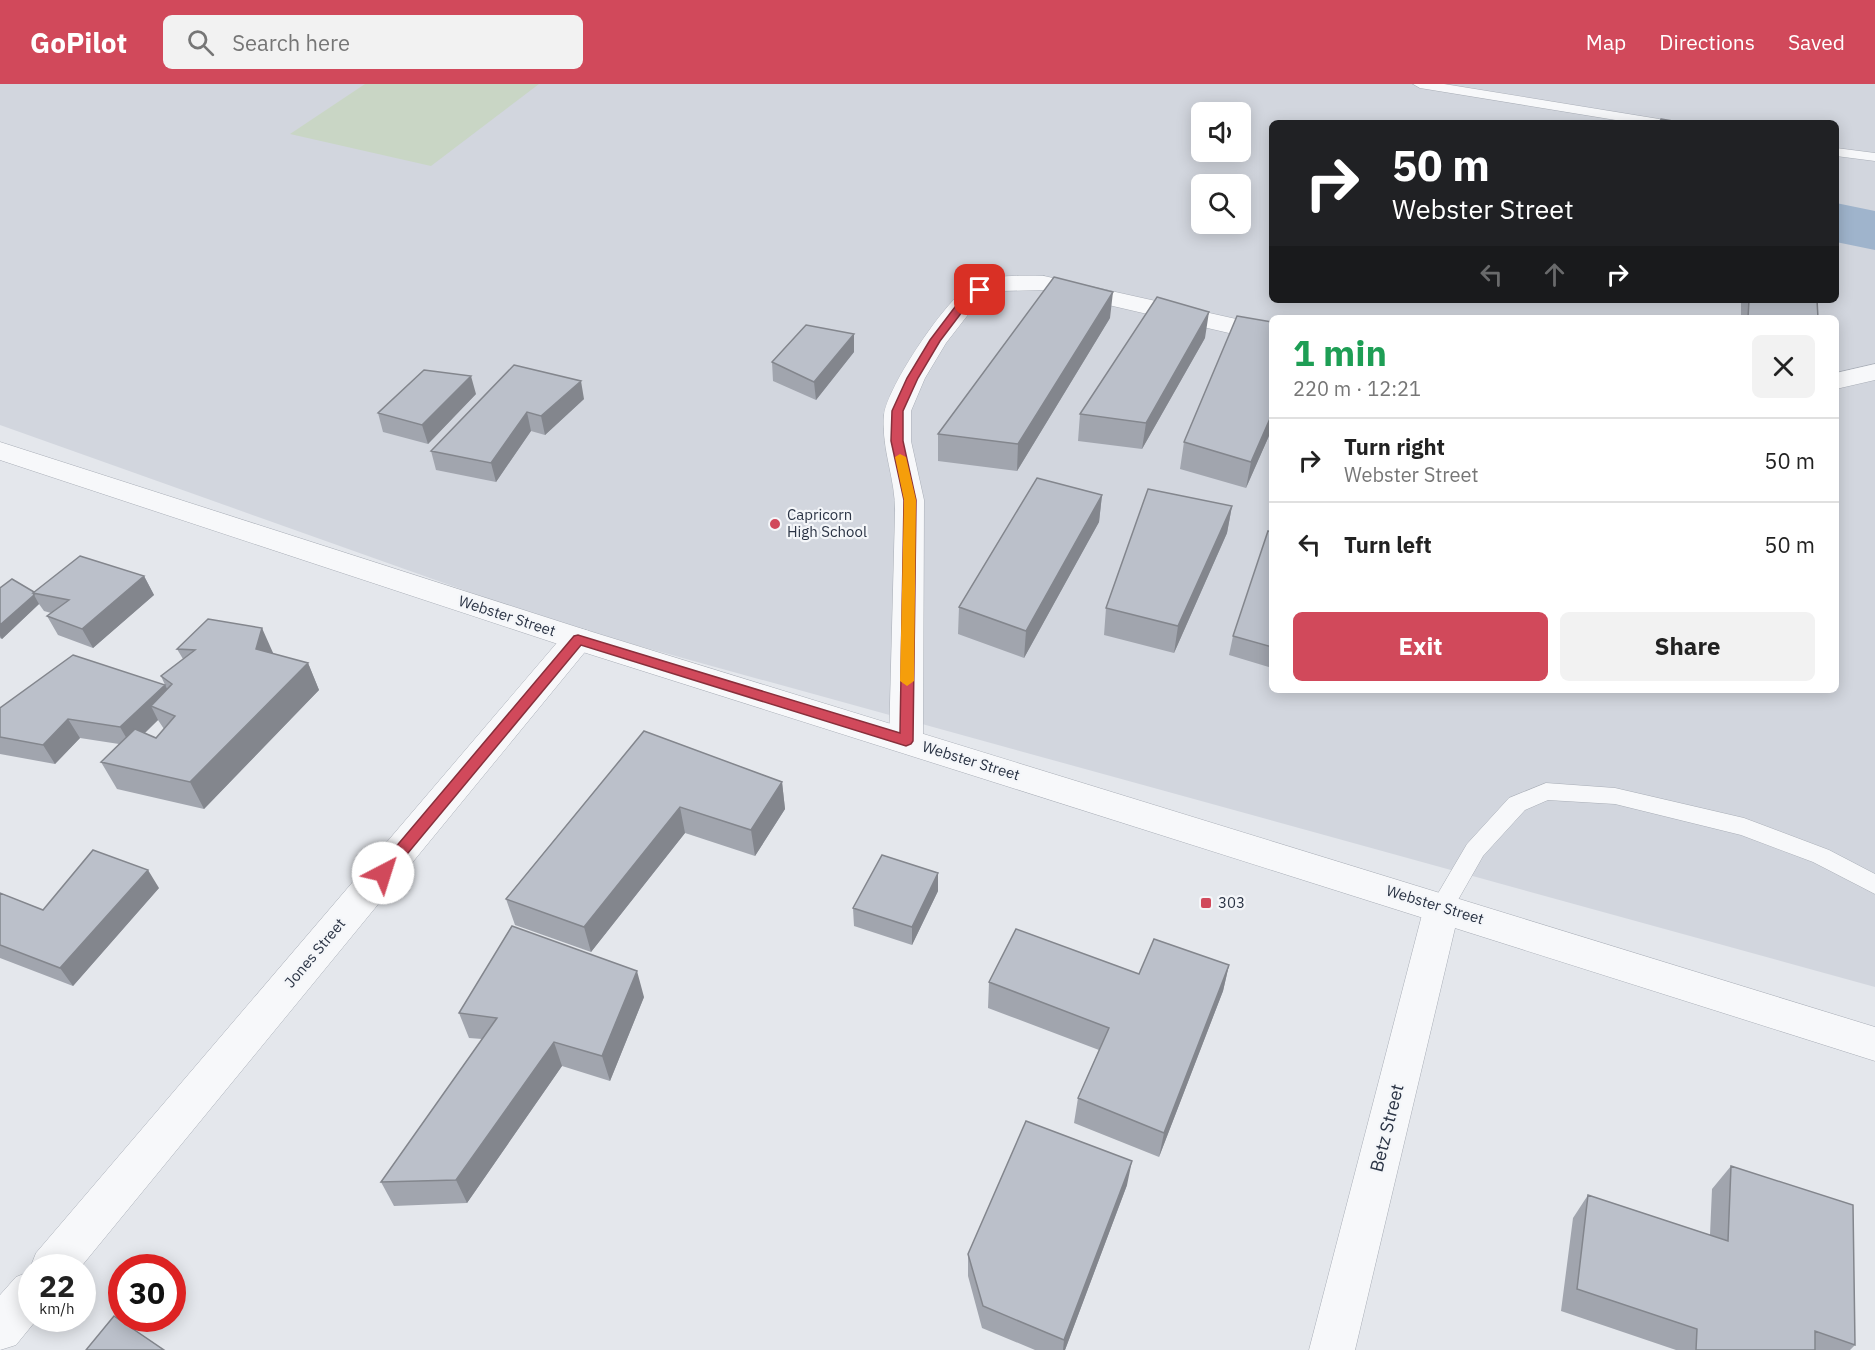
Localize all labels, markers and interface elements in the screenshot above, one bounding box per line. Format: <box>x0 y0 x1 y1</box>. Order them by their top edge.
search box <box>163 15 583 69</box>
text: GoPilot <box>30 24 127 61</box>
icon: search <box>184 26 217 59</box>
text: Search here <box>232 28 350 57</box>
text: Map <box>1586 28 1626 56</box>
text: Directions <box>1659 28 1755 56</box>
text: Saved <box>1788 28 1845 56</box>
map controls <box>1191 102 1251 234</box>
button: sound <box>1191 102 1251 162</box>
text: 50 m <box>1392 138 1490 193</box>
icon: right <box>1293 144 1371 222</box>
button: search <box>1191 174 1251 234</box>
text: Webster Street <box>1392 191 1574 226</box>
icon: left <box>1475 258 1508 291</box>
icon: ahead <box>1538 258 1571 291</box>
icon: right <box>1601 258 1634 291</box>
pin <box>954 264 1005 315</box>
icon: arrive <box>963 273 996 306</box>
text: 1 min <box>1293 329 1387 376</box>
button: close <box>1752 335 1815 398</box>
text: 220 m · 12:21 <box>1293 375 1421 402</box>
text: Turn right <box>1344 432 1445 461</box>
icon: right <box>1293 444 1326 477</box>
text: 50 m <box>1764 446 1815 475</box>
text: Webster Street <box>1344 461 1479 488</box>
place label: Capricorn High School <box>787 505 867 541</box>
marker: Capricorn High School <box>768 517 782 531</box>
icon: left <box>1293 528 1326 561</box>
text: Turn left <box>1344 530 1432 559</box>
text: 50 m <box>1764 530 1815 559</box>
street label: Webster Street <box>456 591 558 640</box>
button: Exit <box>1293 612 1548 681</box>
button: Share <box>1560 612 1815 681</box>
street label: Webster Street <box>920 737 1022 784</box>
position arrow <box>351 841 415 905</box>
street label: Webster Street <box>1384 881 1486 928</box>
place label: 303 <box>1218 893 1245 912</box>
marker: 303 <box>1199 896 1213 910</box>
street label: Jones Street <box>280 914 349 991</box>
street label: Betz Street <box>1364 1081 1409 1174</box>
speed limit sign: 30 <box>108 1254 186 1332</box>
text: 22 <box>39 1266 75 1305</box>
text: km/h <box>39 1299 75 1318</box>

